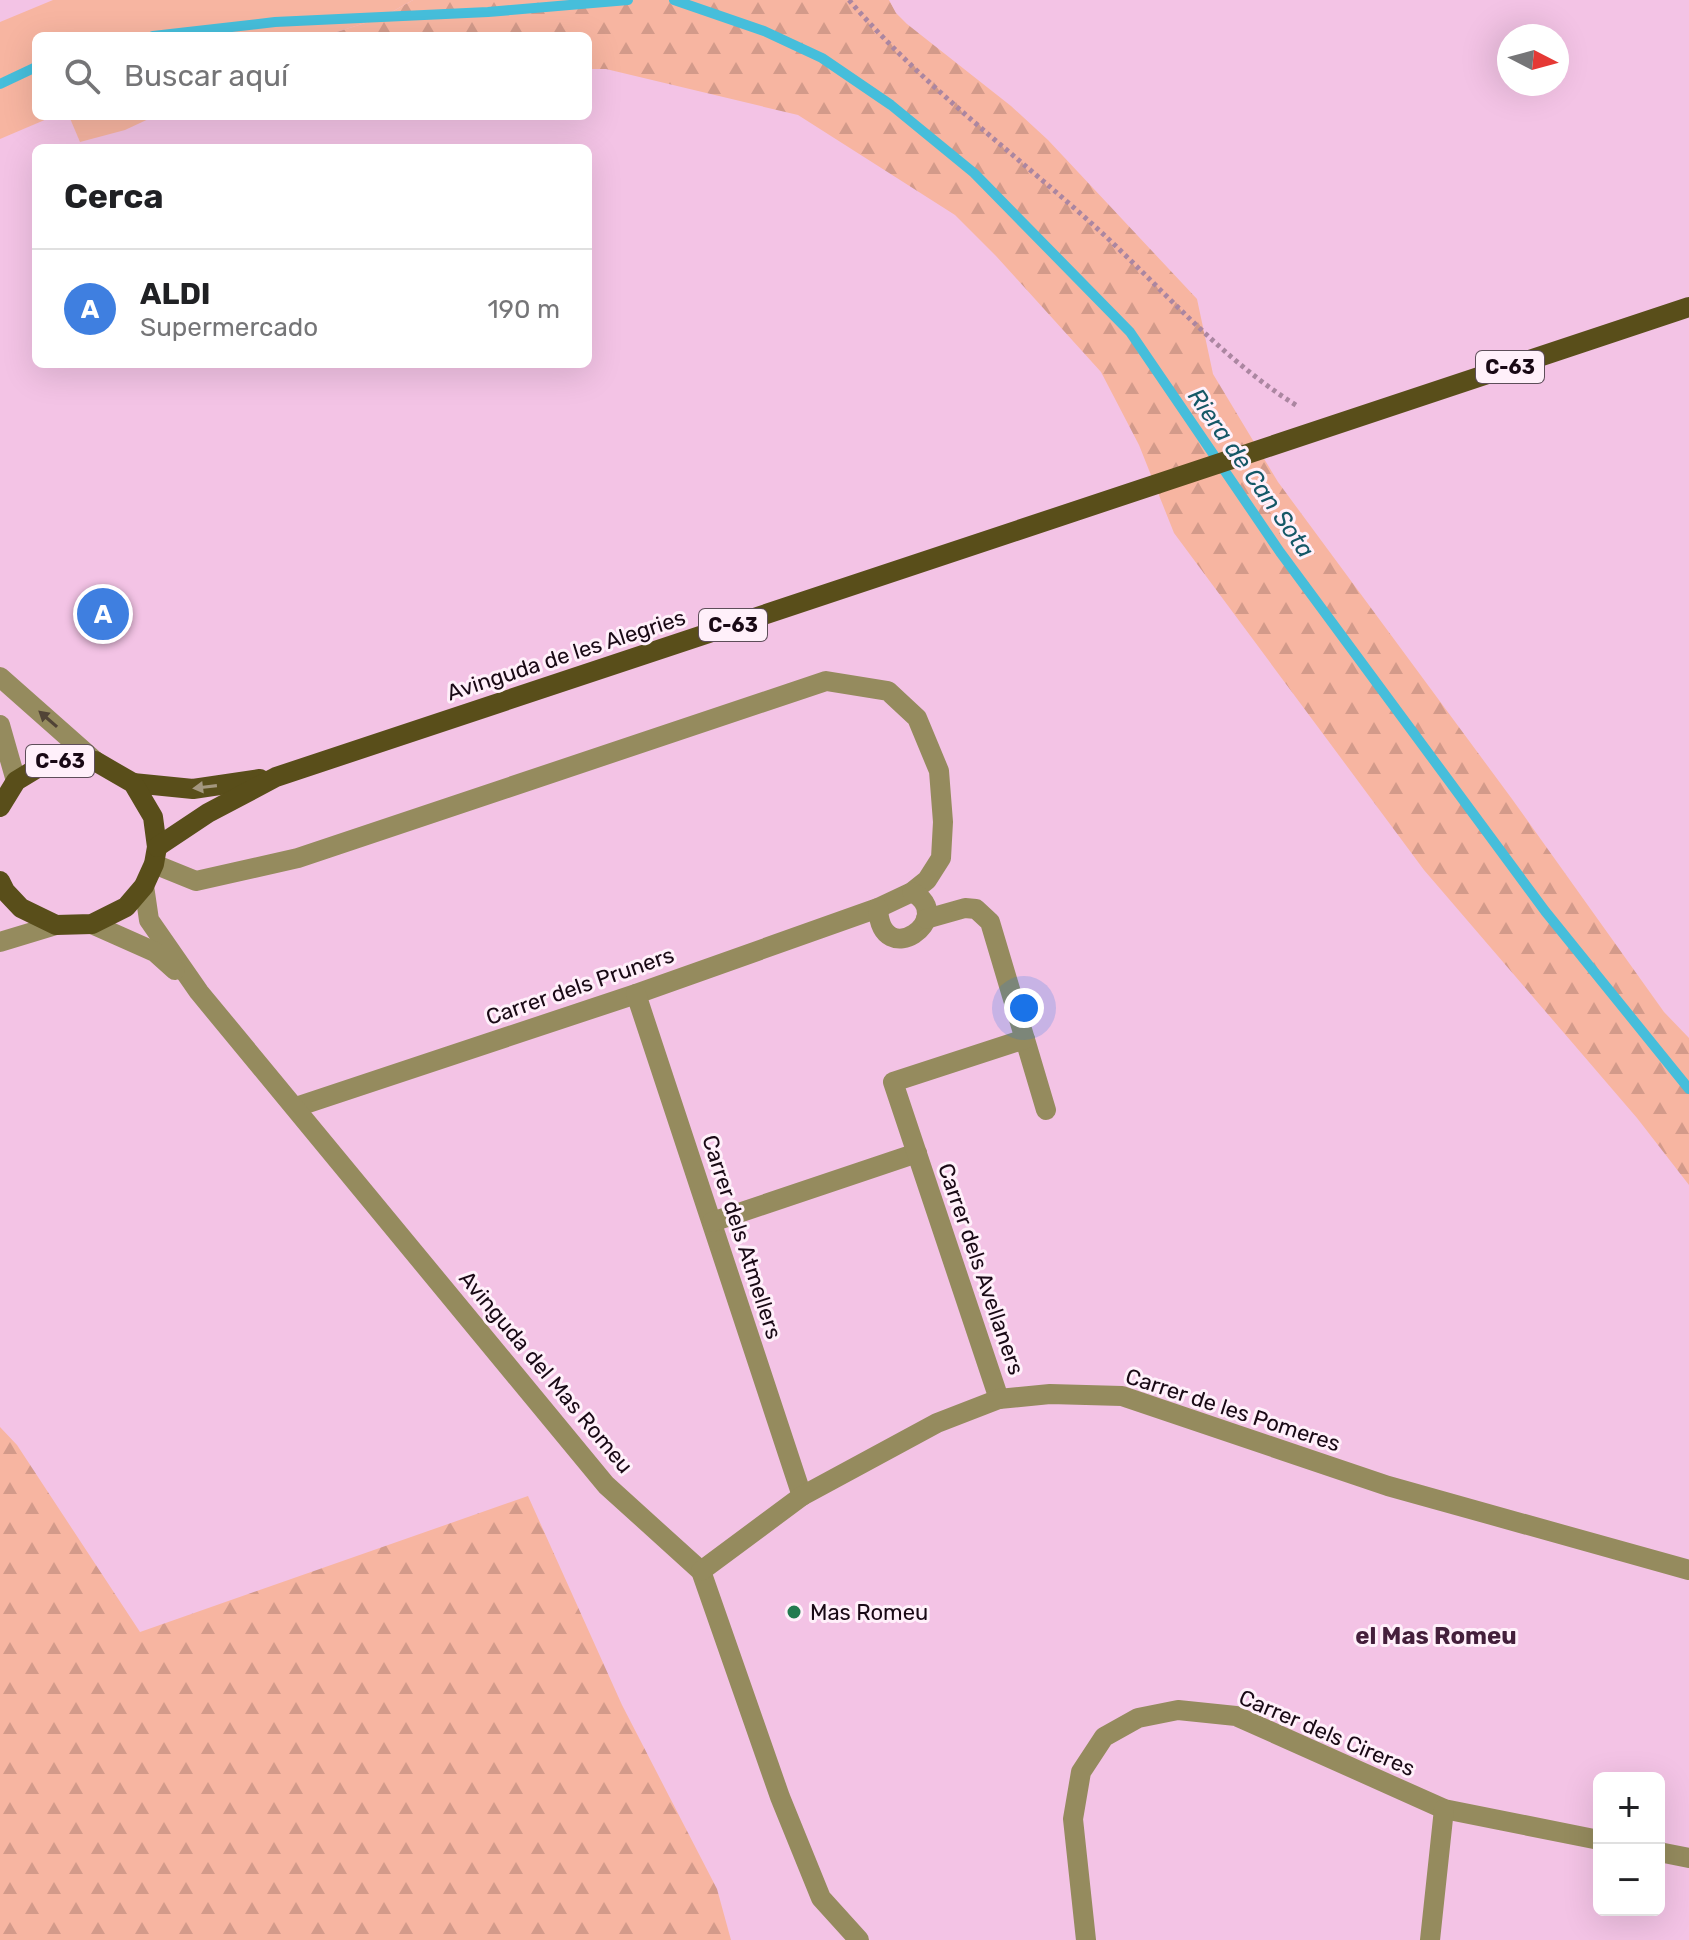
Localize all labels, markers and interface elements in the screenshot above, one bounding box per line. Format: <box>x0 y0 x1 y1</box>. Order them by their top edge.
north arrow <box>1497 24 1569 96</box>
search box <box>32 32 592 120</box>
icon: search <box>60 54 104 98</box>
text: Buscar aquí <box>124 58 288 94</box>
text: Cerca <box>64 176 163 217</box>
text: ALDI <box>140 276 211 312</box>
text: A <box>81 294 99 325</box>
text: 190 m <box>487 294 560 325</box>
text: Supermercado <box>140 312 318 343</box>
road number: C-63 <box>1476 351 1544 383</box>
water label: Riera de Can Sota <box>1182 383 1320 563</box>
pin: A <box>77 584 129 644</box>
street label: Avinguda de les Alegries <box>443 604 689 706</box>
road number: C-63 <box>699 609 767 641</box>
one-way arrow <box>38 711 58 728</box>
road number: C-63 <box>26 745 94 777</box>
one-way arrow <box>192 781 217 794</box>
street label: Carrer dels Pruners <box>482 941 678 1031</box>
your location <box>1004 988 1044 1028</box>
street label: Carrer dels Atmellers <box>696 1132 788 1342</box>
street label: Carrer dels Avellaners <box>932 1160 1030 1378</box>
street label: Avinguda del Mas Romeu <box>453 1265 639 1479</box>
street label: Carrer de les Pomeres <box>1122 1363 1344 1457</box>
place label: Mas Romeu <box>810 1599 928 1626</box>
marker: Mas Romeu <box>785 1603 803 1621</box>
district label: el Mas Romeu <box>1355 1622 1517 1650</box>
street label: Carrer dels Cireres <box>1235 1684 1419 1782</box>
map controls <box>1593 1772 1665 1916</box>
button: + <box>1593 1772 1665 1844</box>
button: − <box>1593 1844 1665 1916</box>

